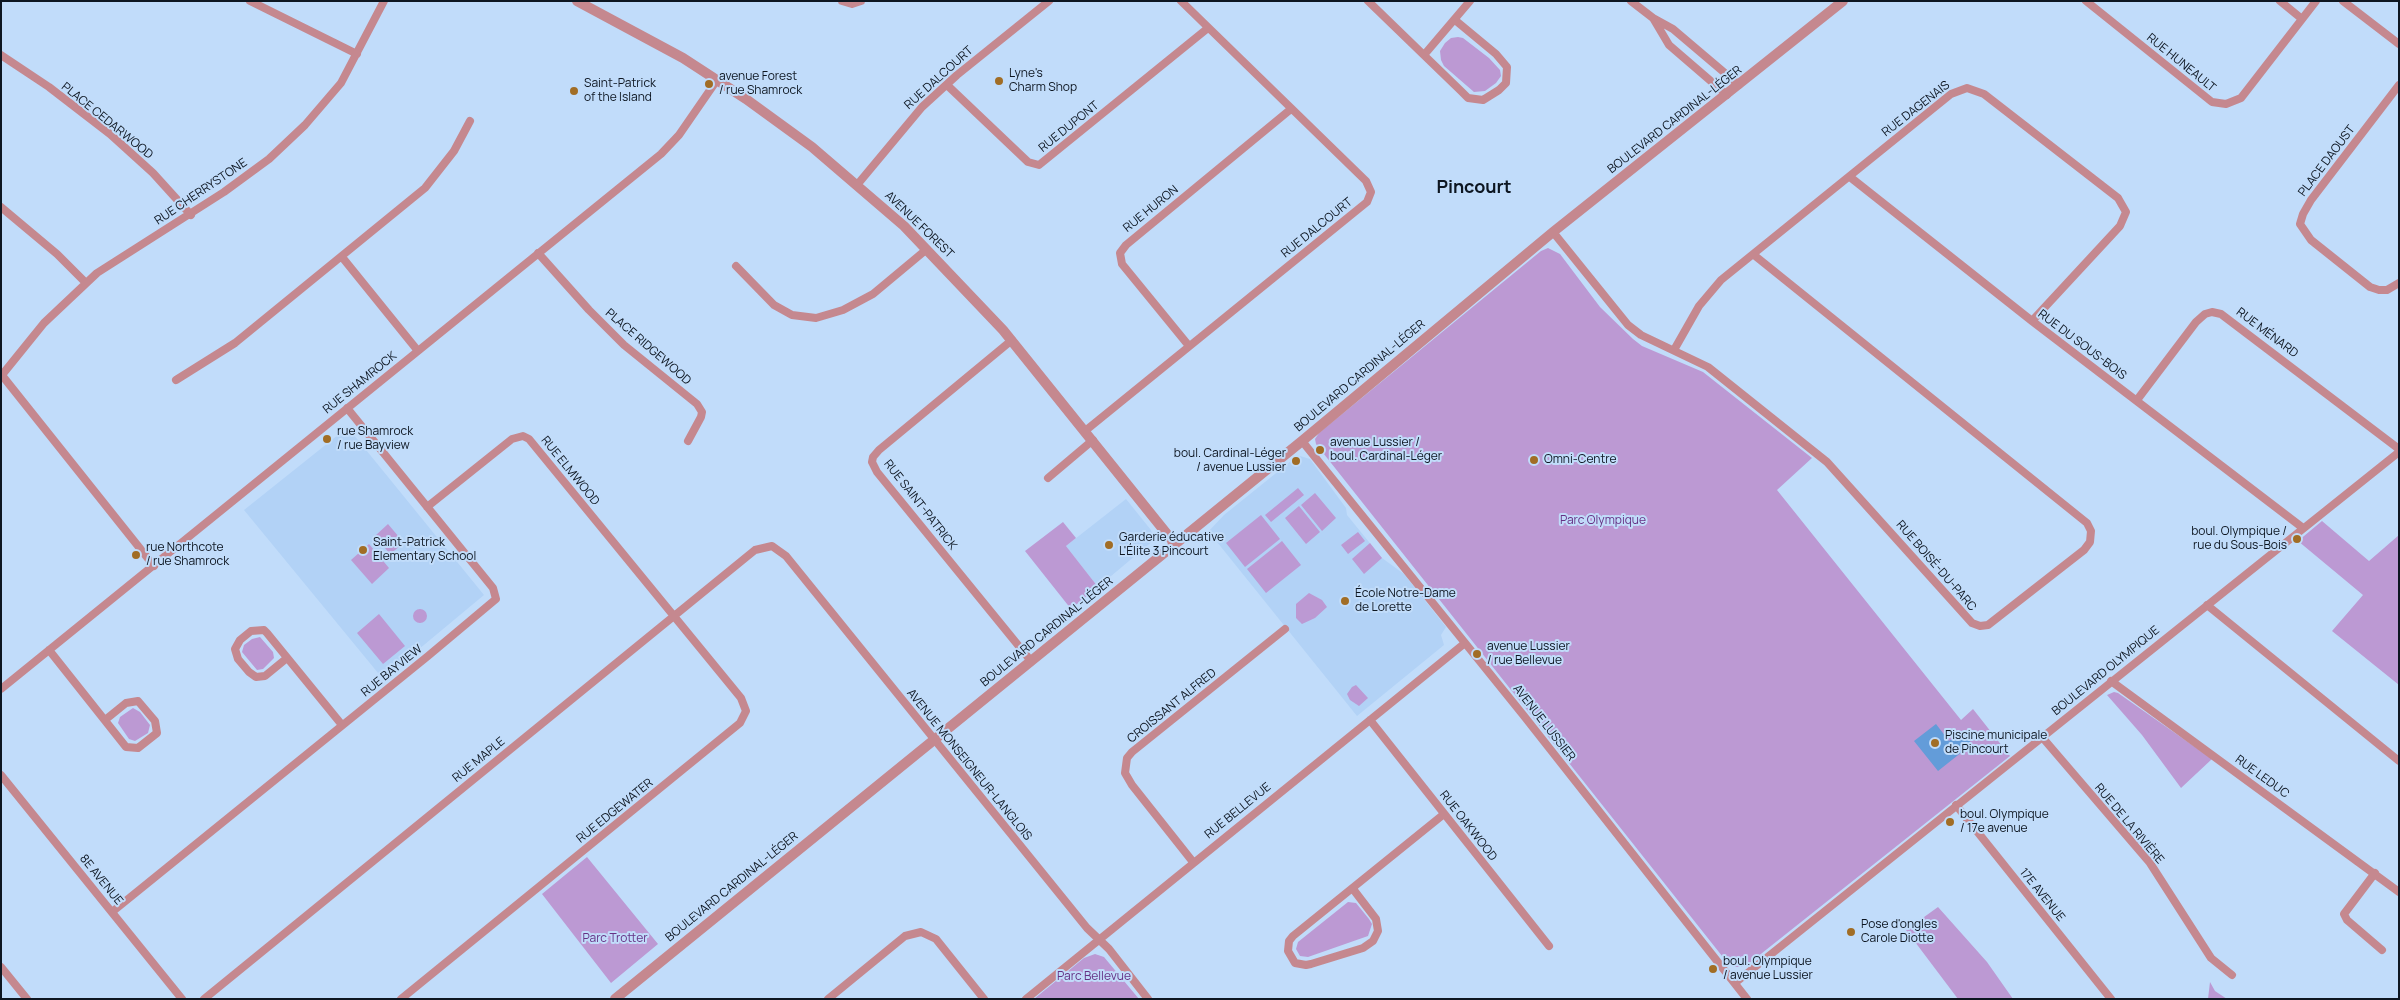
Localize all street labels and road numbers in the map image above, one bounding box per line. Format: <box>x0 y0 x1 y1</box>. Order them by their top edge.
street label: RUE HUNEAULT <box>2144 31 2218 95</box>
street label: RUE DALCOURT <box>902 43 976 113</box>
street label: BOULEVARD CARDINAL-LÉGER <box>1605 63 1745 177</box>
street label: RUE DAGENAIS <box>1879 78 1953 140</box>
street label: PLACE CEDARWOOD <box>58 80 156 162</box>
street label: RUE DUPONT <box>1036 98 1102 156</box>
street label: PLACE DAOUST <box>2296 123 2358 199</box>
street label: RUE CHERRYSTONE <box>152 156 250 228</box>
street label: RUE HURON <box>1121 183 1181 235</box>
street label: AVENUE FOREST <box>882 189 956 261</box>
street label: RUE DALCOURT <box>1279 195 1355 261</box>
street label: RUE MÉNARD <box>2233 305 2301 361</box>
street label: PLACE RIDGEWOOD <box>602 306 694 388</box>
street label: RUE DU SOUS-BOIS <box>2035 307 2129 383</box>
street label: BOULEVARD CARDINAL-LÉGER <box>1292 317 1428 435</box>
street label: RUE SHAMROCK <box>320 349 400 417</box>
street label: RUE ELMWOOD <box>538 434 602 508</box>
street label: RUE SAINT-PATRICK <box>880 457 960 553</box>
street label: RUE BOISÉ-DU-PARC <box>1893 518 1979 614</box>
street label: BOULEVARD CARDINAL-LÉGER <box>978 574 1116 690</box>
street label: BOULEVARD OLYMPIQUE <box>2049 623 2163 719</box>
street label: RUE BAYVIEW <box>359 642 425 700</box>
street label: CROISSANT ALFRED <box>1125 666 1219 746</box>
street label: AVENUE LUSSIER <box>1510 682 1578 764</box>
street label: AVENUE MONSEIGNEUR-LANGLOIS <box>903 686 1035 844</box>
street label: RUE MAPLE <box>450 735 508 785</box>
street label: RUE LEDUC <box>2232 753 2292 801</box>
street label: RUE EDGEWATER <box>574 776 656 846</box>
street label: RUE BELLEVUE <box>1202 780 1274 842</box>
street label: RUE DE LA RIVIÈRE <box>2091 781 2167 867</box>
street label: RUE OAKWOOD <box>1436 788 1500 864</box>
street label: BOULEVARD CARDINAL-LÉGER <box>663 829 801 945</box>
street label: 8E AVENUE <box>76 852 126 908</box>
street label: 17E AVENUE <box>2016 865 2068 925</box>

